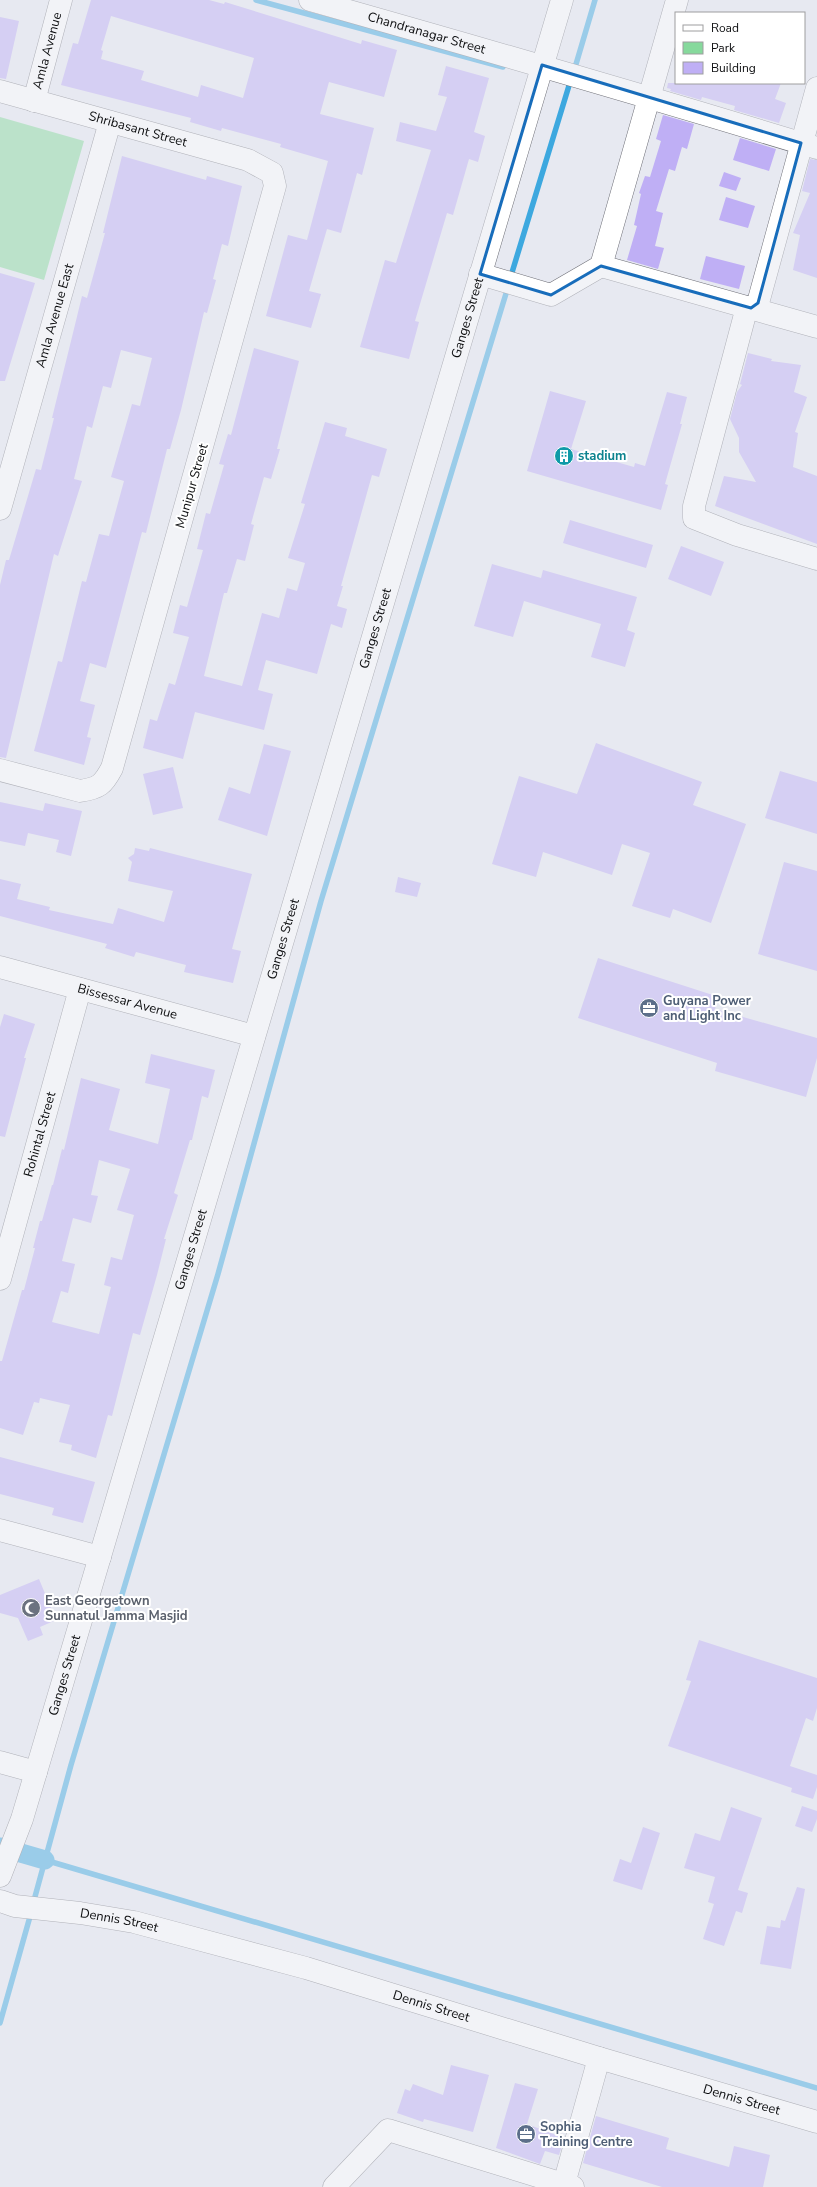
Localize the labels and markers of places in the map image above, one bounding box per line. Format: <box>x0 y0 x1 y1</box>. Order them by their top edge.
building icon: stadium <box>553 445 575 467</box>
place label: stadium <box>578 447 626 465</box>
place label: Guyana Power and Light Inc <box>663 992 752 1025</box>
office icon: Guyana Power and Light Inc <box>638 997 660 1019</box>
place label: East Georgetown Sunnatul Jamma Masjid <box>45 1592 188 1625</box>
mosque icon: East Georgetown Sunnatul Jamma Masjid <box>20 1597 42 1619</box>
place label: Sophia Training Centre <box>540 2118 632 2151</box>
office icon: Sophia Training Centre <box>515 2123 537 2145</box>

